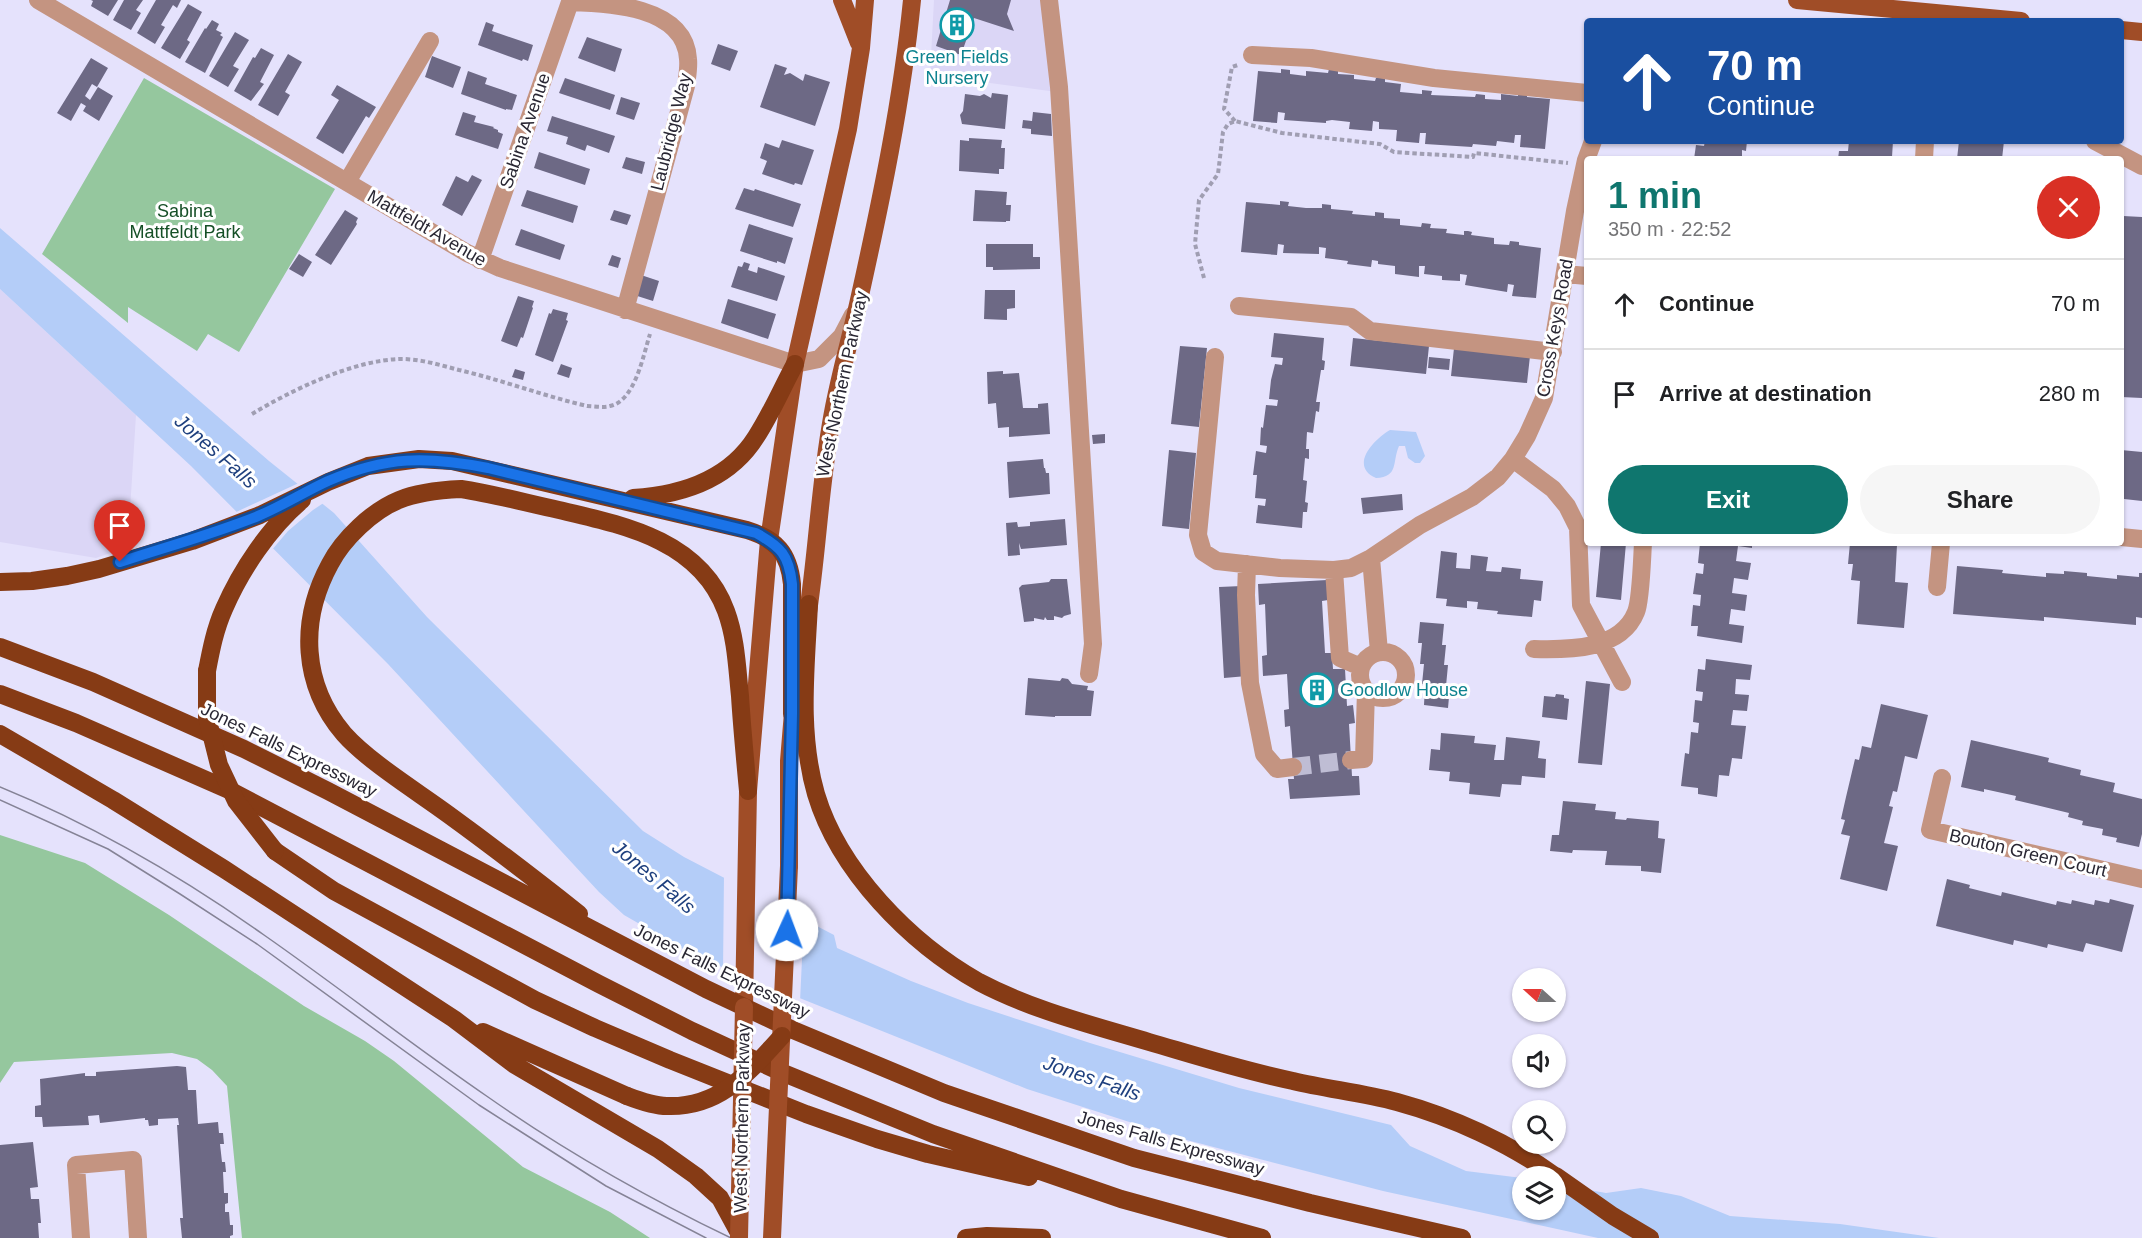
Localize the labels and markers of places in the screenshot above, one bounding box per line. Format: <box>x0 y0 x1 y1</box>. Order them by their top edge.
building icon: Green Fields Nursery <box>939 7 975 43</box>
place label: Green Fields Nursery <box>905 47 1009 88</box>
pin <box>94 500 145 562</box>
building icon: Goodlow House <box>1299 672 1335 708</box>
place label: Goodlow House <box>1340 680 1468 700</box>

